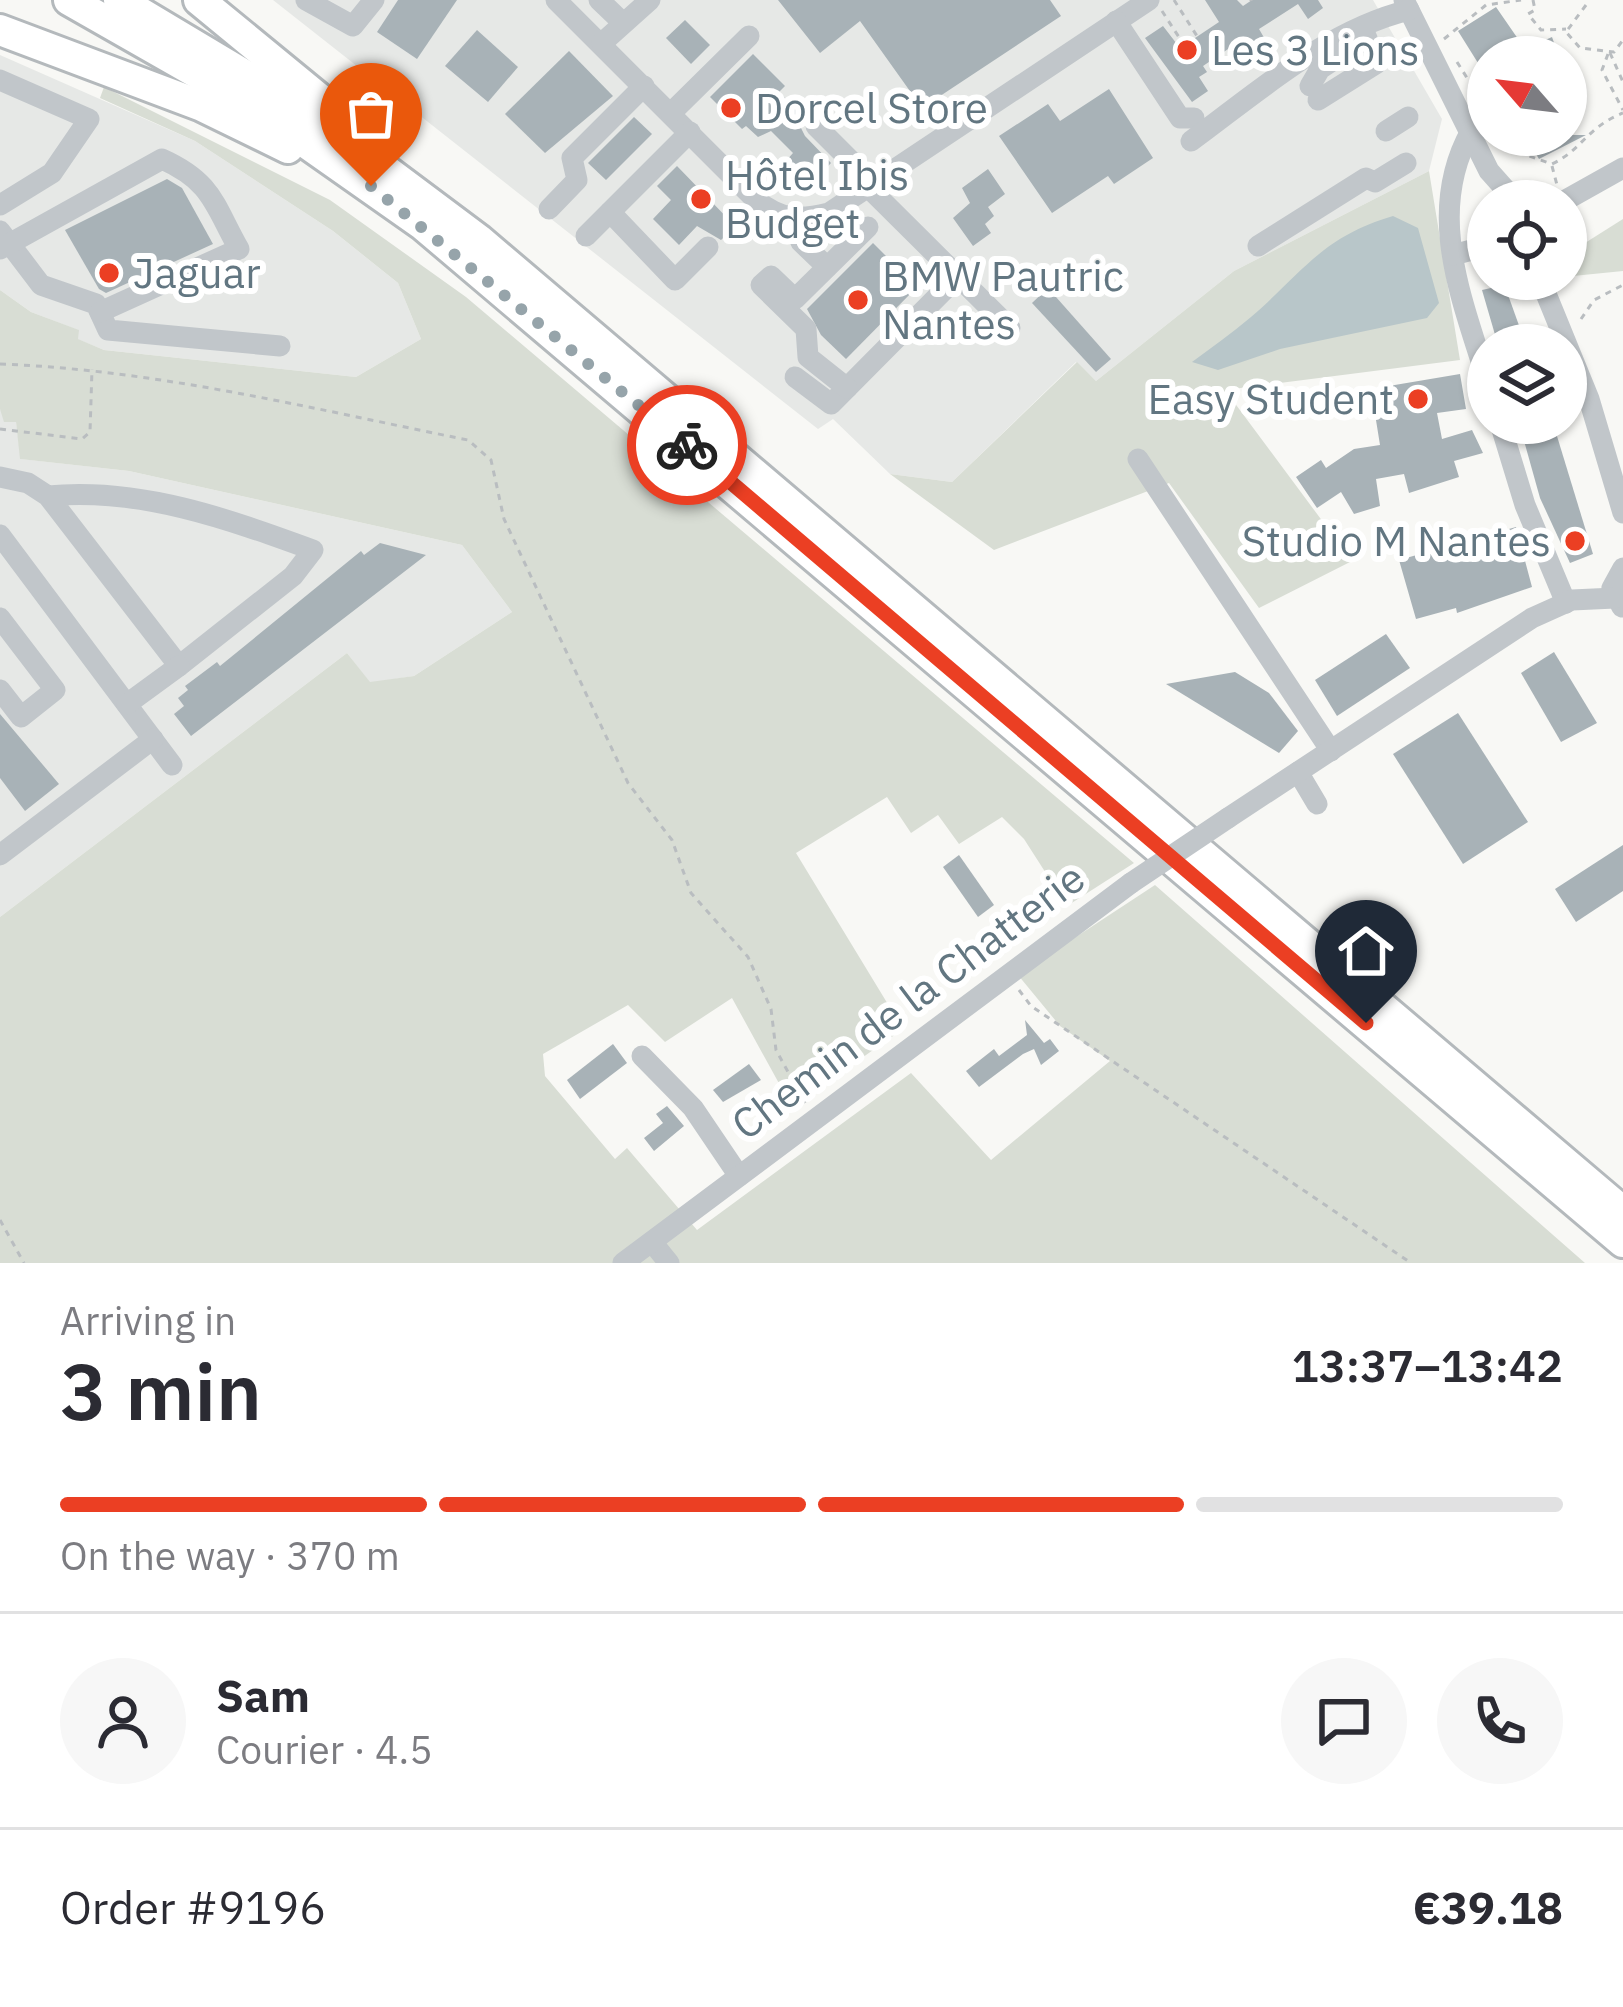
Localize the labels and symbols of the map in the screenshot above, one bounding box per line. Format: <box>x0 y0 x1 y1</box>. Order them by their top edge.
place label: Les 3 Lions <box>1211 22 1420 77</box>
north arrow <box>1467 36 1587 156</box>
marker: Les 3 Lions <box>1174 37 1200 63</box>
pin <box>320 63 422 186</box>
place label: Dorcel Store <box>755 80 988 135</box>
marker: Dorcel Store <box>718 95 744 121</box>
place label: Hôtel Ibis Budget <box>725 147 909 250</box>
marker: Hôtel Ibis Budget <box>688 186 714 212</box>
place label: Jaguar <box>133 245 261 300</box>
place label: BMW Pautric Nantes <box>882 248 1124 351</box>
marker: Jaguar <box>96 260 122 286</box>
marker: BMW Pautric Nantes <box>845 287 871 313</box>
place label: Easy Student <box>1148 371 1394 426</box>
courier <box>627 385 747 505</box>
marker: Easy Student <box>1405 386 1431 412</box>
place label: Studio M Nantes <box>1242 513 1551 568</box>
marker: Studio M Nantes <box>1562 528 1588 554</box>
street label: Chemin de la Chatterie <box>720 850 1095 1151</box>
pin <box>1315 900 1417 1023</box>

